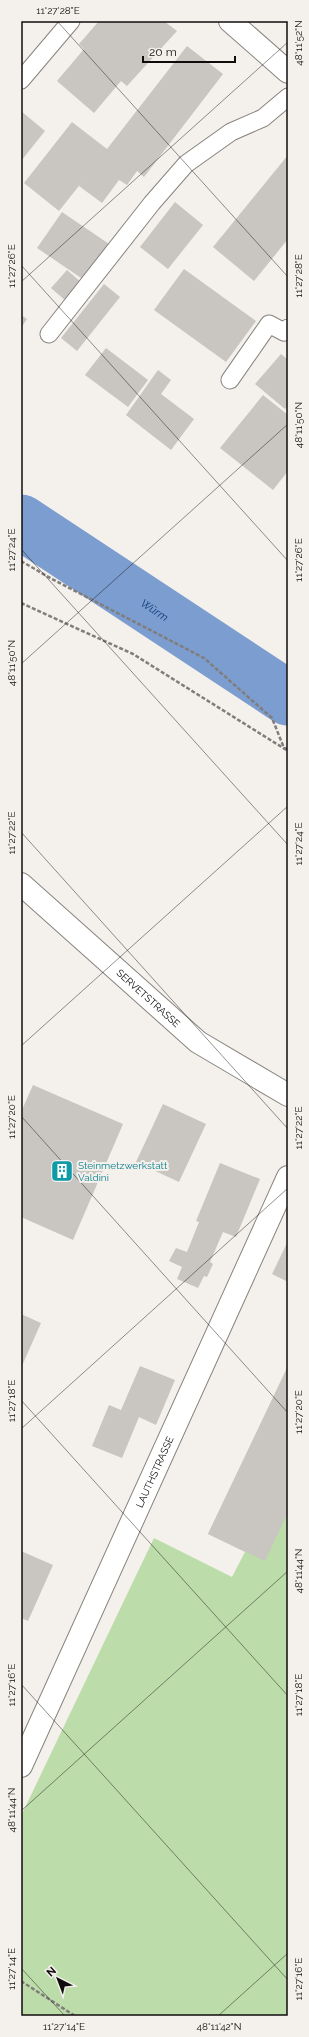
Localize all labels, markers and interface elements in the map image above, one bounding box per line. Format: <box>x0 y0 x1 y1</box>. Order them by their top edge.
text: 11°27'28"E <box>36 5 80 16</box>
text: 48°11'52"N <box>293 20 304 66</box>
scale bar <box>143 38 235 64</box>
text: 20 m <box>149 45 177 59</box>
text: 11°27'26"E <box>6 244 17 288</box>
text: 11°27'28"E <box>293 254 304 298</box>
text: 48°11'50"N <box>293 402 304 448</box>
text: 11°27'24"E <box>6 528 17 572</box>
text: 11°27'26"E <box>293 538 304 582</box>
water label: Würm <box>138 596 171 624</box>
text: 48°11'50"N <box>6 640 17 686</box>
text: 11°27'22"E <box>6 812 17 854</box>
text: 11°27'24"E <box>293 822 304 866</box>
street label: SERVETSTRASSE <box>115 967 182 1029</box>
text: 11°27'20"E <box>6 1095 17 1139</box>
text: 11°27'22"E <box>293 1107 304 1149</box>
building icon: Steinmetzwerkstatt Valdini <box>49 1158 75 1184</box>
place label: Steinmetzwerkstatt Valdini <box>78 1160 168 1183</box>
text: 11°27'18"E <box>6 1380 17 1422</box>
text: 11°27'20"E <box>293 1390 304 1434</box>
street label: LAUTHSTRASSE <box>133 1434 175 1509</box>
text: 48°11'44"N <box>293 1548 304 1594</box>
text: 11°27'16"E <box>6 1664 17 1706</box>
text: 11°27'18"E <box>293 1674 304 1716</box>
text: 48°11'44"N <box>6 1787 17 1833</box>
text: 11°27'14"E <box>6 1948 17 1990</box>
text: 11°27'16"E <box>293 1958 304 2000</box>
north arrow <box>38 1959 78 1999</box>
text: N <box>44 1964 59 1980</box>
text: 11°27'14"E <box>43 2021 85 2032</box>
text: 48°11'42"N <box>197 2021 241 2032</box>

